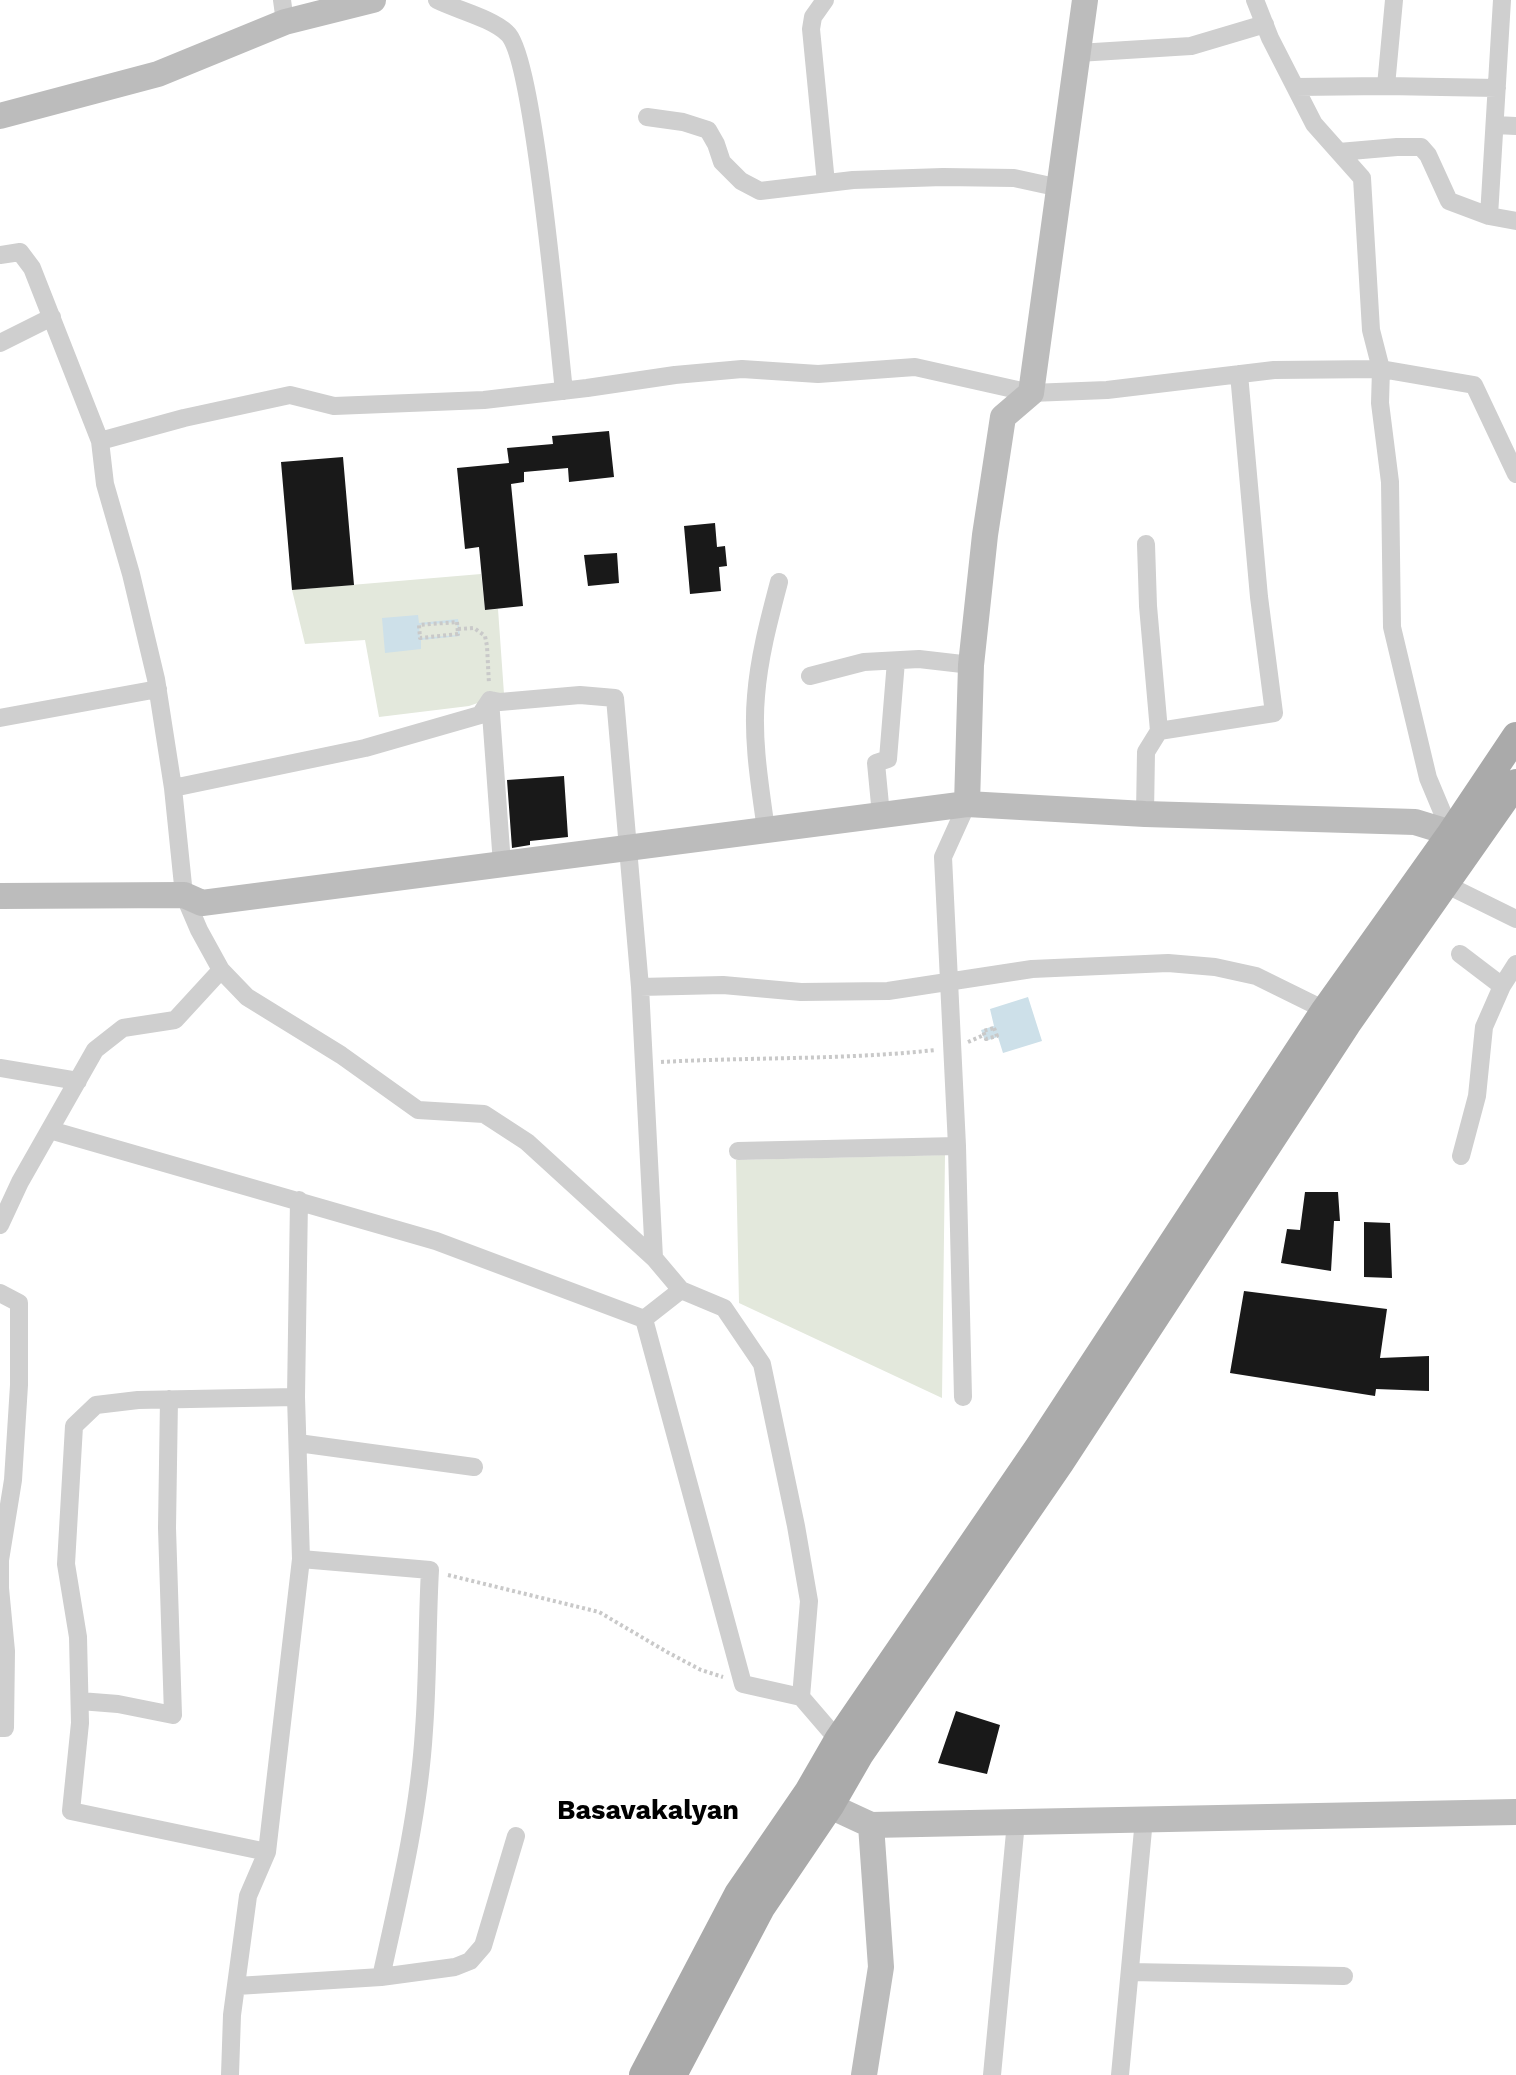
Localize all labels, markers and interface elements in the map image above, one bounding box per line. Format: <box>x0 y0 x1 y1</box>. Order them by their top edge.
district label: Basavakalyan <box>557 1795 739 1827</box>

